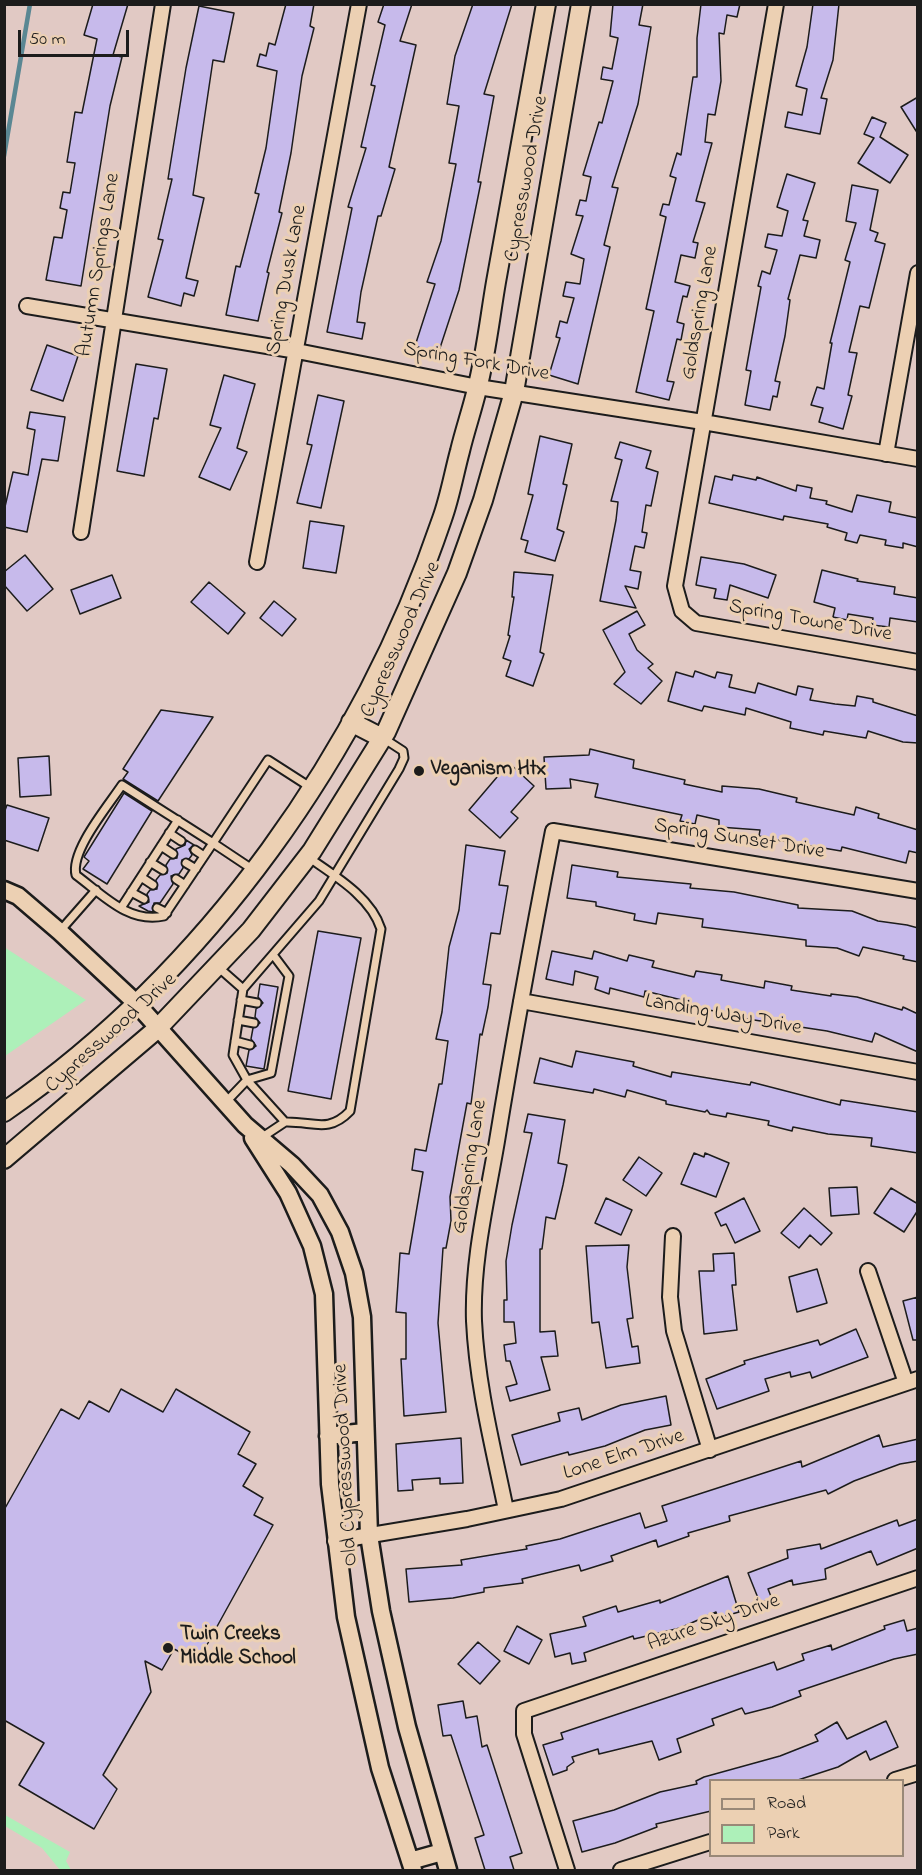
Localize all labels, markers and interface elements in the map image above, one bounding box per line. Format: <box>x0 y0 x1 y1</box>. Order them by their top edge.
scale bar <box>21 18 132 56</box>
text: 50 m <box>29 27 66 53</box>
street label: Cypresswood Drive <box>501 94 555 264</box>
street label: Autumn Springs Lane <box>73 171 127 359</box>
street label: Spring Dusk Lane <box>262 203 314 357</box>
street label: Goldspring Lane <box>677 244 725 382</box>
street label: Spring Fork Drive <box>401 338 551 388</box>
street label: Cypresswood Drive <box>356 558 448 722</box>
street label: Spring Towne Drive <box>727 595 893 649</box>
place label: Veganism Htx <box>431 758 546 784</box>
marker: Veganism Htx <box>412 764 426 778</box>
street label: Spring Sunset Drive <box>652 814 826 866</box>
street label: Cypresswood Drive <box>41 968 183 1100</box>
street label: Landing Way Drive <box>643 990 803 1042</box>
street label: Goldspring Lane <box>448 1098 494 1236</box>
street label: Old Cypresswood Drive <box>329 1363 365 1567</box>
street label: Lone Elm Drive <box>560 1425 688 1487</box>
street label: Azure Sky Drive <box>645 1590 783 1658</box>
place label: Twin Creeks Middle School <box>180 1623 296 1673</box>
marker: Twin Creeks Middle School <box>161 1641 175 1655</box>
legend <box>709 1779 904 1857</box>
text: Road <box>767 1791 806 1817</box>
text: Park <box>767 1821 800 1847</box>

